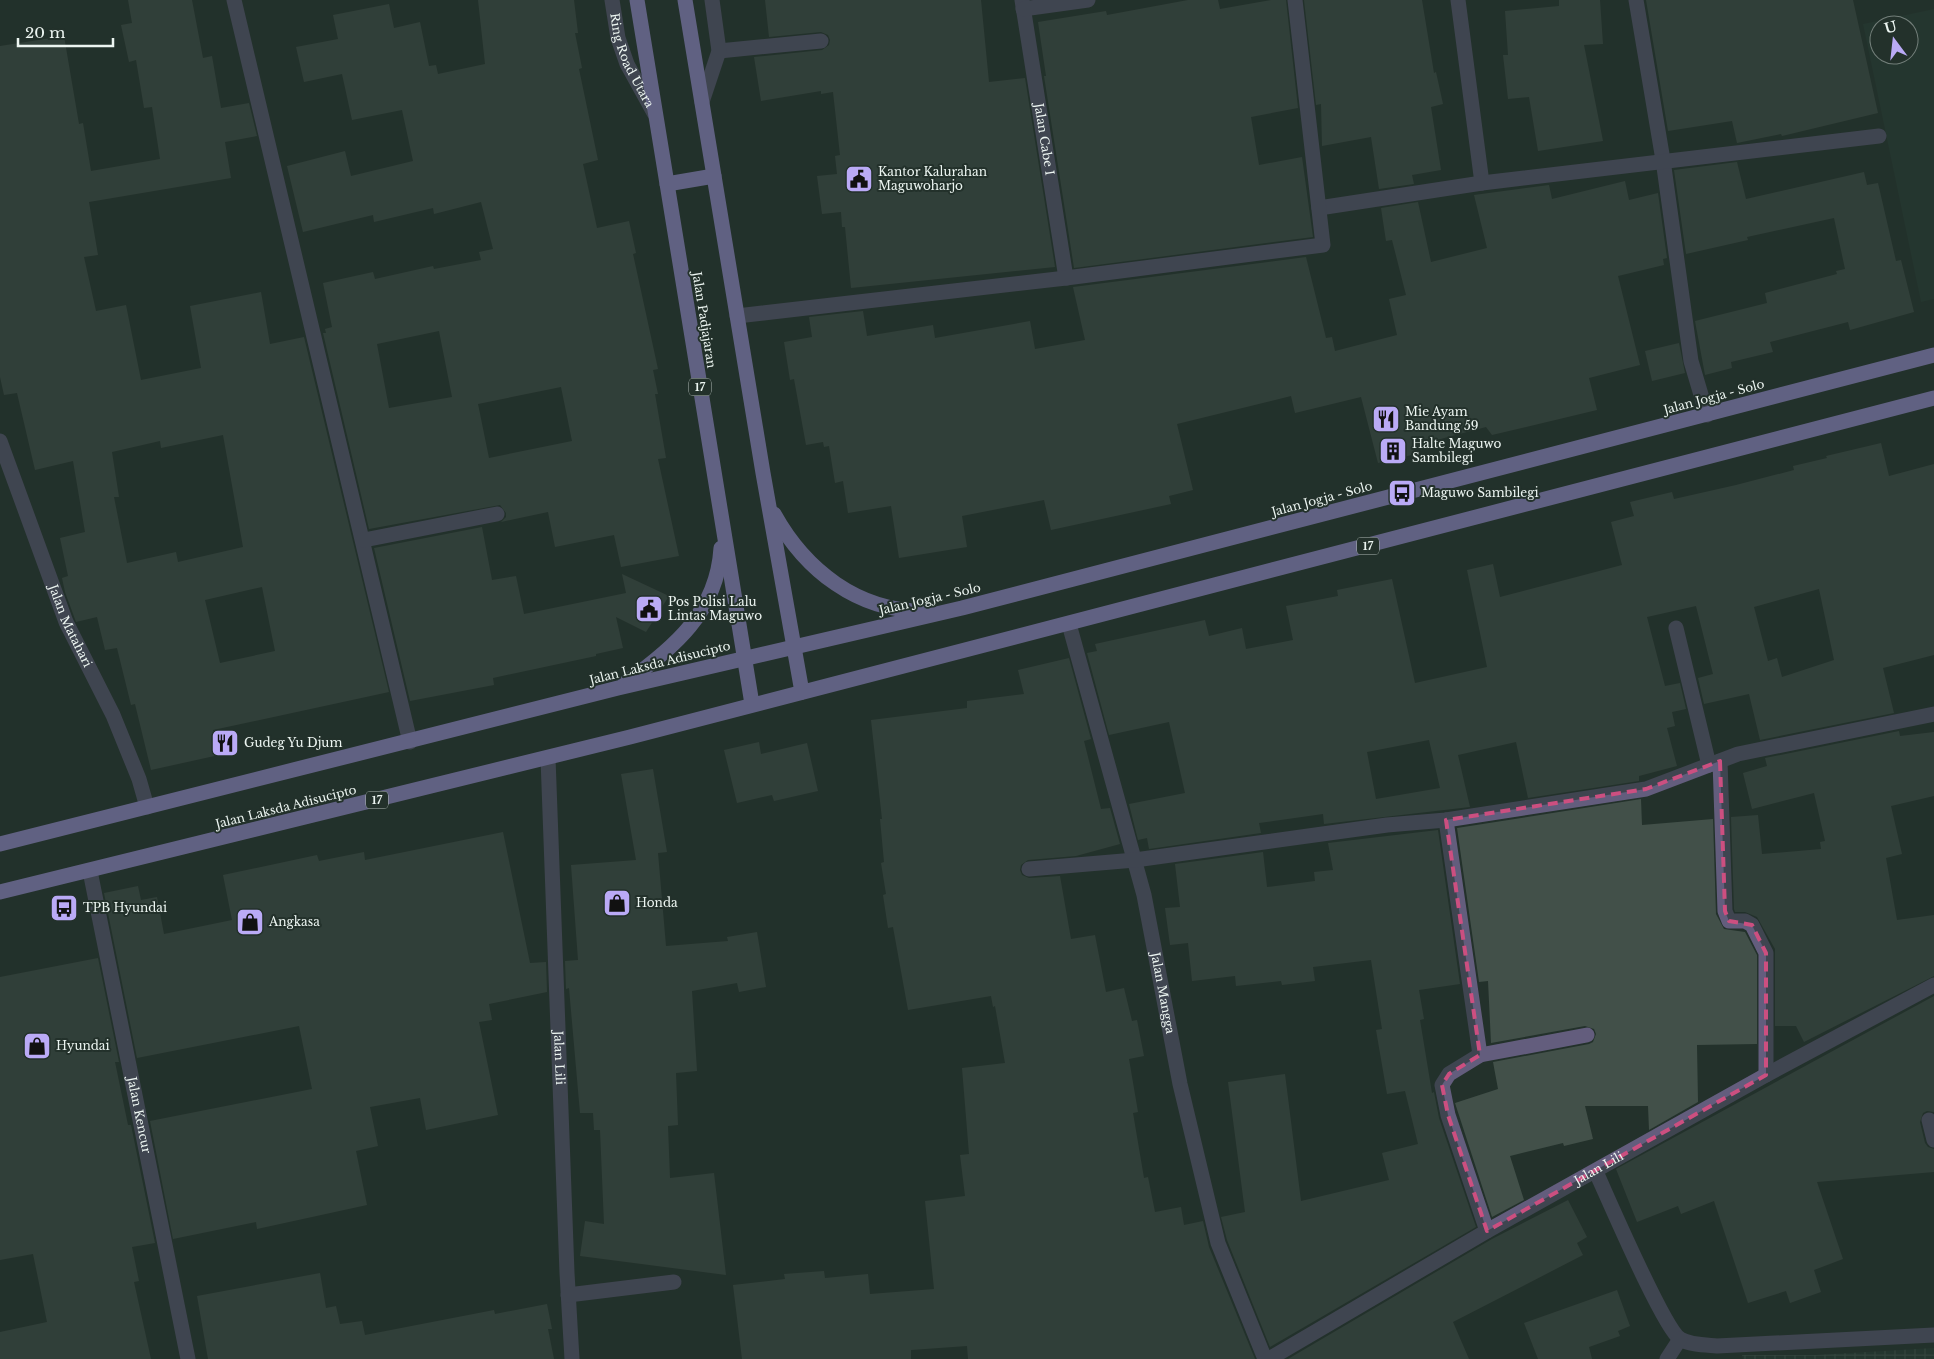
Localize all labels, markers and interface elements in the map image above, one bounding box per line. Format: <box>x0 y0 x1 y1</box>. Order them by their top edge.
street label: Ring Road Utara <box>607 12 658 110</box>
scale bar <box>18 15 112 47</box>
north arrow <box>1869 15 1919 65</box>
text: U <box>1882 17 1900 38</box>
text: 20 m <box>25 23 65 42</box>
street label: Jalan Cabe I <box>1031 100 1058 176</box>
public building icon: Kantor Kalurahan Maguwoharjo <box>844 164 874 194</box>
place label: Kantor Kalurahan Maguwoharjo <box>878 164 987 193</box>
street label: Jalan Padjajaran <box>689 269 720 369</box>
street label: Jalan Jogja - Solo <box>1660 376 1766 418</box>
road number: 17 <box>689 378 711 396</box>
restaurant icon: Mie Ayam Bandung 59 <box>1371 404 1401 434</box>
place label: Mie Ayam Bandung 59 <box>1405 404 1479 433</box>
building icon: Halte Maguwo Sambilegi <box>1378 436 1408 466</box>
place label: Halte Maguwo Sambilegi <box>1412 436 1501 465</box>
street label: Jalan Jogja - Solo <box>1268 478 1374 520</box>
bus stop icon: Maguwo Sambilegi <box>1387 478 1417 508</box>
place label: Maguwo Sambilegi <box>1421 485 1539 500</box>
road number: 17 <box>1357 538 1379 554</box>
street label: Jalan Jogja - Solo <box>876 579 982 618</box>
street label: Jalan Matahari <box>45 581 96 670</box>
public building icon: Pos Polisi Lalu Lintas Maguwo <box>634 594 664 624</box>
place label: Pos Polisi Lalu Lintas Maguwo <box>668 594 762 623</box>
street label: Jalan Laksda Adisucipto <box>586 638 732 688</box>
restaurant icon: Gudeg Yu Djum <box>210 728 240 758</box>
place label: Gudeg Yu Djum <box>244 735 342 750</box>
street label: Jalan Laksda Adisucipto <box>212 782 358 832</box>
road number: 17 <box>366 792 388 808</box>
shop icon: Honda <box>602 888 632 918</box>
bus stop icon: TPB Hyundai <box>49 893 79 923</box>
place label: Honda <box>636 895 678 910</box>
place label: TPB Hyundai <box>83 900 167 915</box>
shop icon: Angkasa <box>235 907 265 937</box>
place label: Angkasa <box>268 914 320 929</box>
street label: Jalan Mangga <box>1148 949 1178 1035</box>
street label: Jalan Lili <box>551 1028 568 1085</box>
shop icon: Hyundai <box>22 1031 52 1061</box>
place label: Hyundai <box>56 1038 110 1053</box>
street label: Jalan Kencur <box>124 1073 155 1155</box>
street label: Jalan Lili <box>1570 1148 1626 1189</box>

